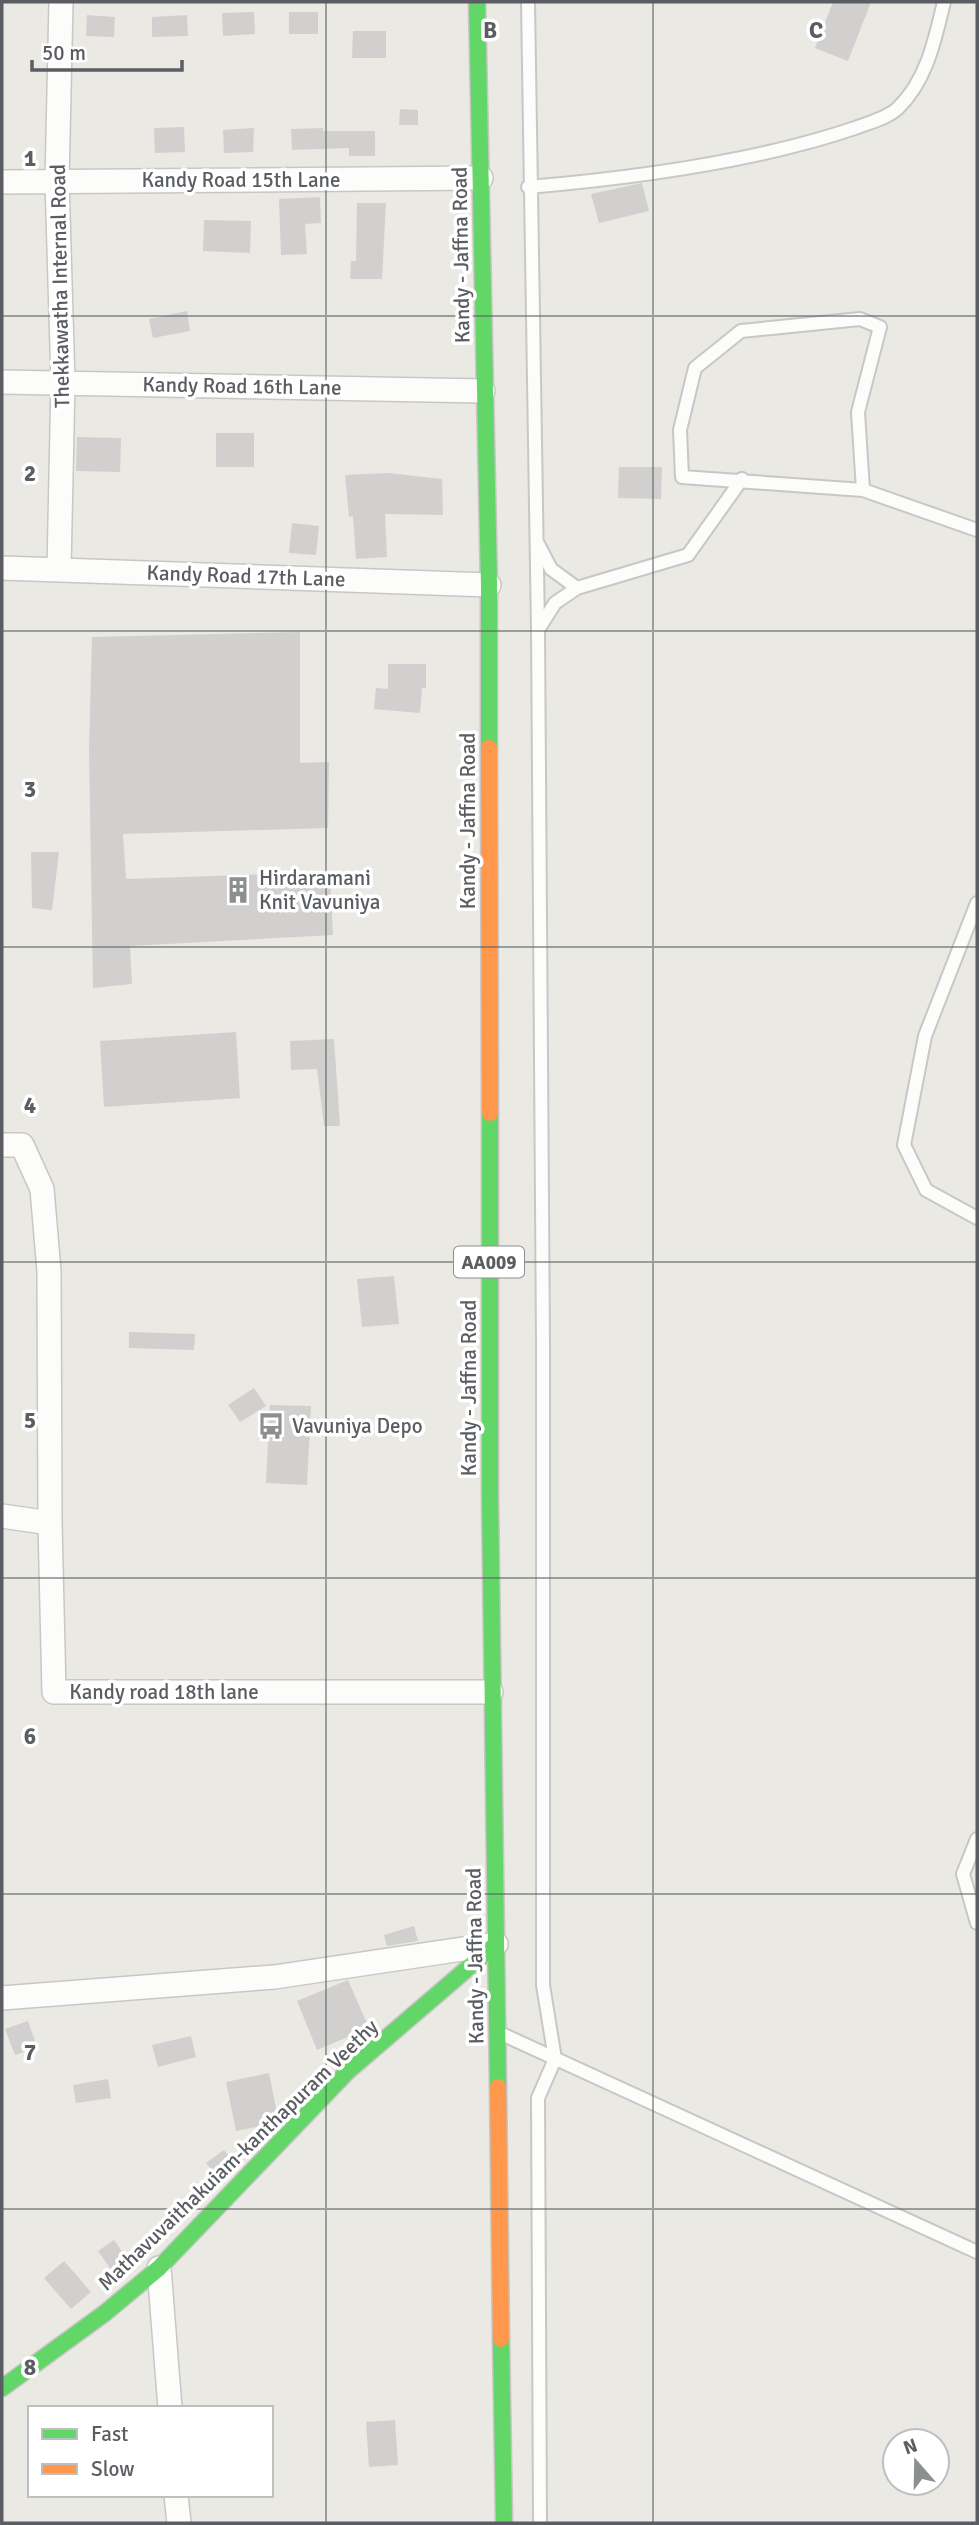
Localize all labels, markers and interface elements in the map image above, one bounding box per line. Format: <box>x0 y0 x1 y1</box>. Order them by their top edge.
text: B <box>483 16 497 45</box>
text: C <box>809 16 823 45</box>
scale bar <box>32 28 182 72</box>
text: 50 m <box>42 40 86 66</box>
text: 1 <box>24 144 36 173</box>
street label: Thekkawatha Internal Road <box>45 164 75 408</box>
street label: Kandy - Jaffna Road <box>446 166 476 344</box>
street label: Kandy Road 15th Lane <box>141 167 341 193</box>
street label: Kandy Road 16th Lane <box>142 371 342 401</box>
text: 2 <box>24 459 36 488</box>
street label: Kandy Road 17th Lane <box>146 560 346 592</box>
street label: Kandy - Jaffna Road <box>455 733 481 909</box>
text: 3 <box>24 775 36 804</box>
place label: Hirdaramani Knit Vavuniya <box>259 865 380 915</box>
building icon: Hirdaramani Knit Vavuniya <box>223 875 253 905</box>
text: 4 <box>24 1091 36 1120</box>
road number: AA009 <box>454 1246 524 1278</box>
street label: Kandy - Jaffna Road <box>456 1300 482 1476</box>
text: 5 <box>24 1406 36 1435</box>
bus stop icon: Vavuniya Depo <box>256 1411 286 1441</box>
place label: Vavuniya Depo <box>292 1413 423 1439</box>
street label: Kandy road 18th lane <box>69 1679 259 1705</box>
text: 6 <box>24 1722 36 1751</box>
street label: Kandy - Jaffna Road <box>460 1867 490 2045</box>
street label: Mathavuvaithakuiam-kanthapuram Veethy <box>93 2014 384 2296</box>
text: 7 <box>24 2038 36 2067</box>
text: 8 <box>24 2353 36 2382</box>
legend <box>28 2406 273 2497</box>
text: Fast <box>91 2421 128 2447</box>
north arrow <box>881 2427 951 2497</box>
text: N <box>900 2433 921 2461</box>
text: Slow <box>91 2456 135 2482</box>

